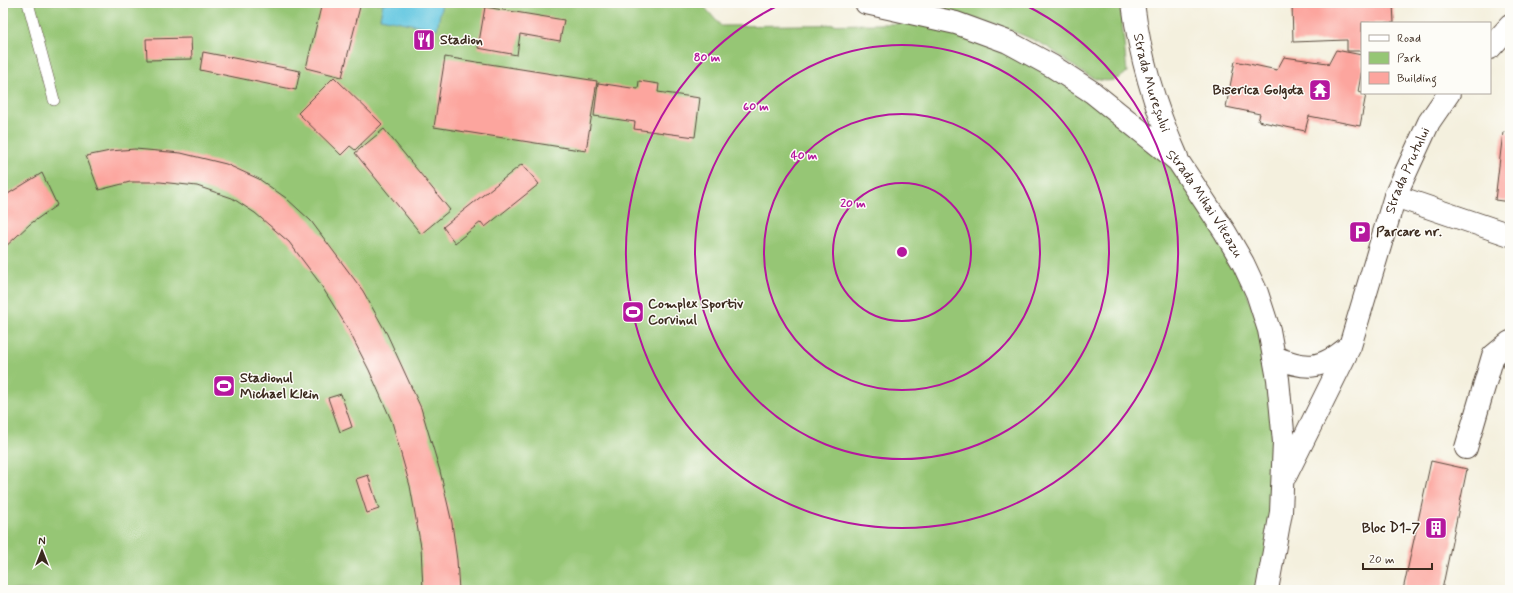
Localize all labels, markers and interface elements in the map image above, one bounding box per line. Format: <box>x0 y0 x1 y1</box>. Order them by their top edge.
legend <box>1361 22 1491 94</box>
restaurant icon: Stadion <box>411 27 437 53</box>
place label: Stadion <box>440 31 483 49</box>
text: Road <box>1397 31 1421 47</box>
street label: Strada Mureșului <box>1129 32 1175 135</box>
text: 80 m <box>694 50 721 66</box>
text: Park <box>1397 51 1421 67</box>
text: Building <box>1397 71 1437 88</box>
temple icon: Biserica Golgota <box>1307 77 1333 103</box>
place label: Biserica Golgota <box>1213 81 1304 100</box>
text: 60 m <box>743 99 769 115</box>
street label: Strada Prutului <box>1381 124 1434 216</box>
street label: Strada Mihai Viteazu <box>1162 146 1247 262</box>
text: 40 m <box>791 148 818 164</box>
text: 20 m <box>840 196 866 212</box>
parking icon: Parcare nr. <box>1347 219 1373 245</box>
place label: Parcare nr. <box>1376 223 1442 241</box>
centre of rings <box>895 245 909 259</box>
place label: Complex Sportiv Corvinul <box>648 295 744 329</box>
sports icon: Complex Sportiv Corvinul <box>620 299 646 325</box>
place label: Stadionul Michael Klein <box>240 369 319 403</box>
sports icon: Stadionul Michael Klein <box>211 373 237 399</box>
building icon: Bloc D1-7 <box>1423 515 1449 541</box>
place label: Bloc D1-7 <box>1362 519 1420 537</box>
north arrow <box>22 531 62 571</box>
text: N <box>38 535 46 549</box>
scale bar <box>1363 545 1432 571</box>
text: 20 m <box>1369 552 1395 568</box>

